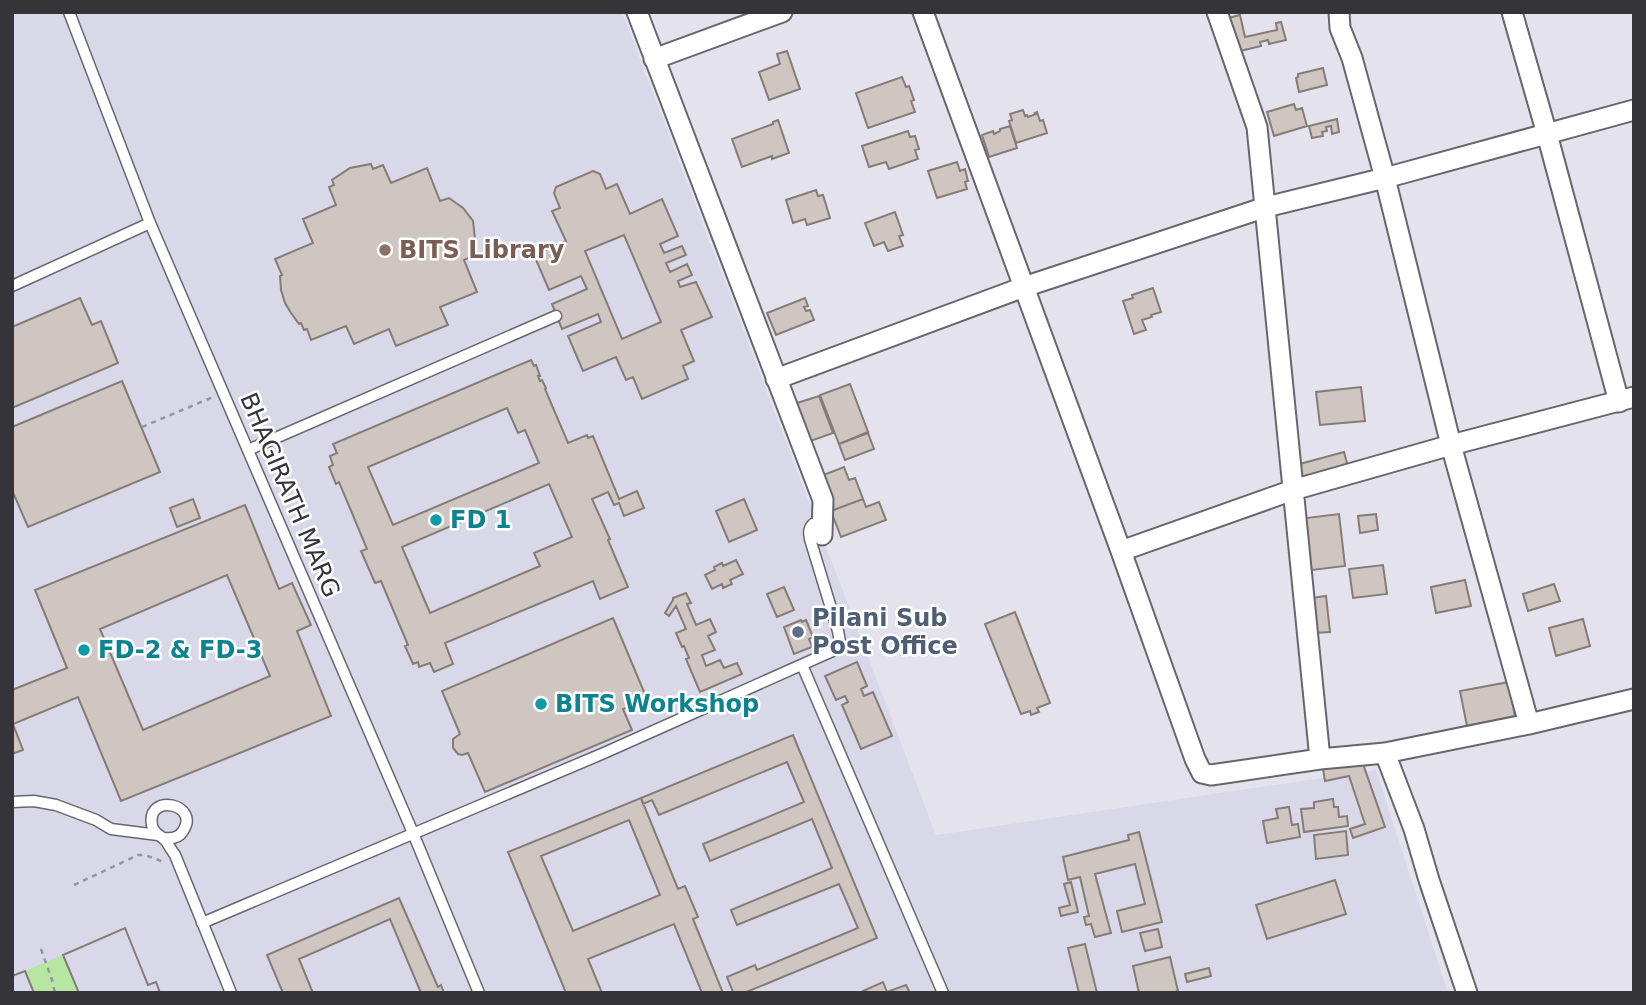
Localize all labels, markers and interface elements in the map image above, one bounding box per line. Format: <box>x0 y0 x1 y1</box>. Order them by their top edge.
place label: BITS Library <box>399 236 565 264</box>
marker: BITS Library <box>377 242 393 258</box>
street label: BHAGIRATH MARG <box>234 389 346 601</box>
place label: FD 1 <box>450 506 511 534</box>
marker: FD 1 <box>428 512 444 528</box>
place label: Pilani Sub Post Office <box>812 604 958 660</box>
marker: Pilani Sub Post Office <box>790 624 806 640</box>
place label: FD-2 & FD-3 <box>98 636 262 664</box>
marker: FD-2 & FD-3 <box>76 642 92 658</box>
place label: BITS Workshop <box>555 690 759 718</box>
marker: BITS Workshop <box>533 696 549 712</box>

